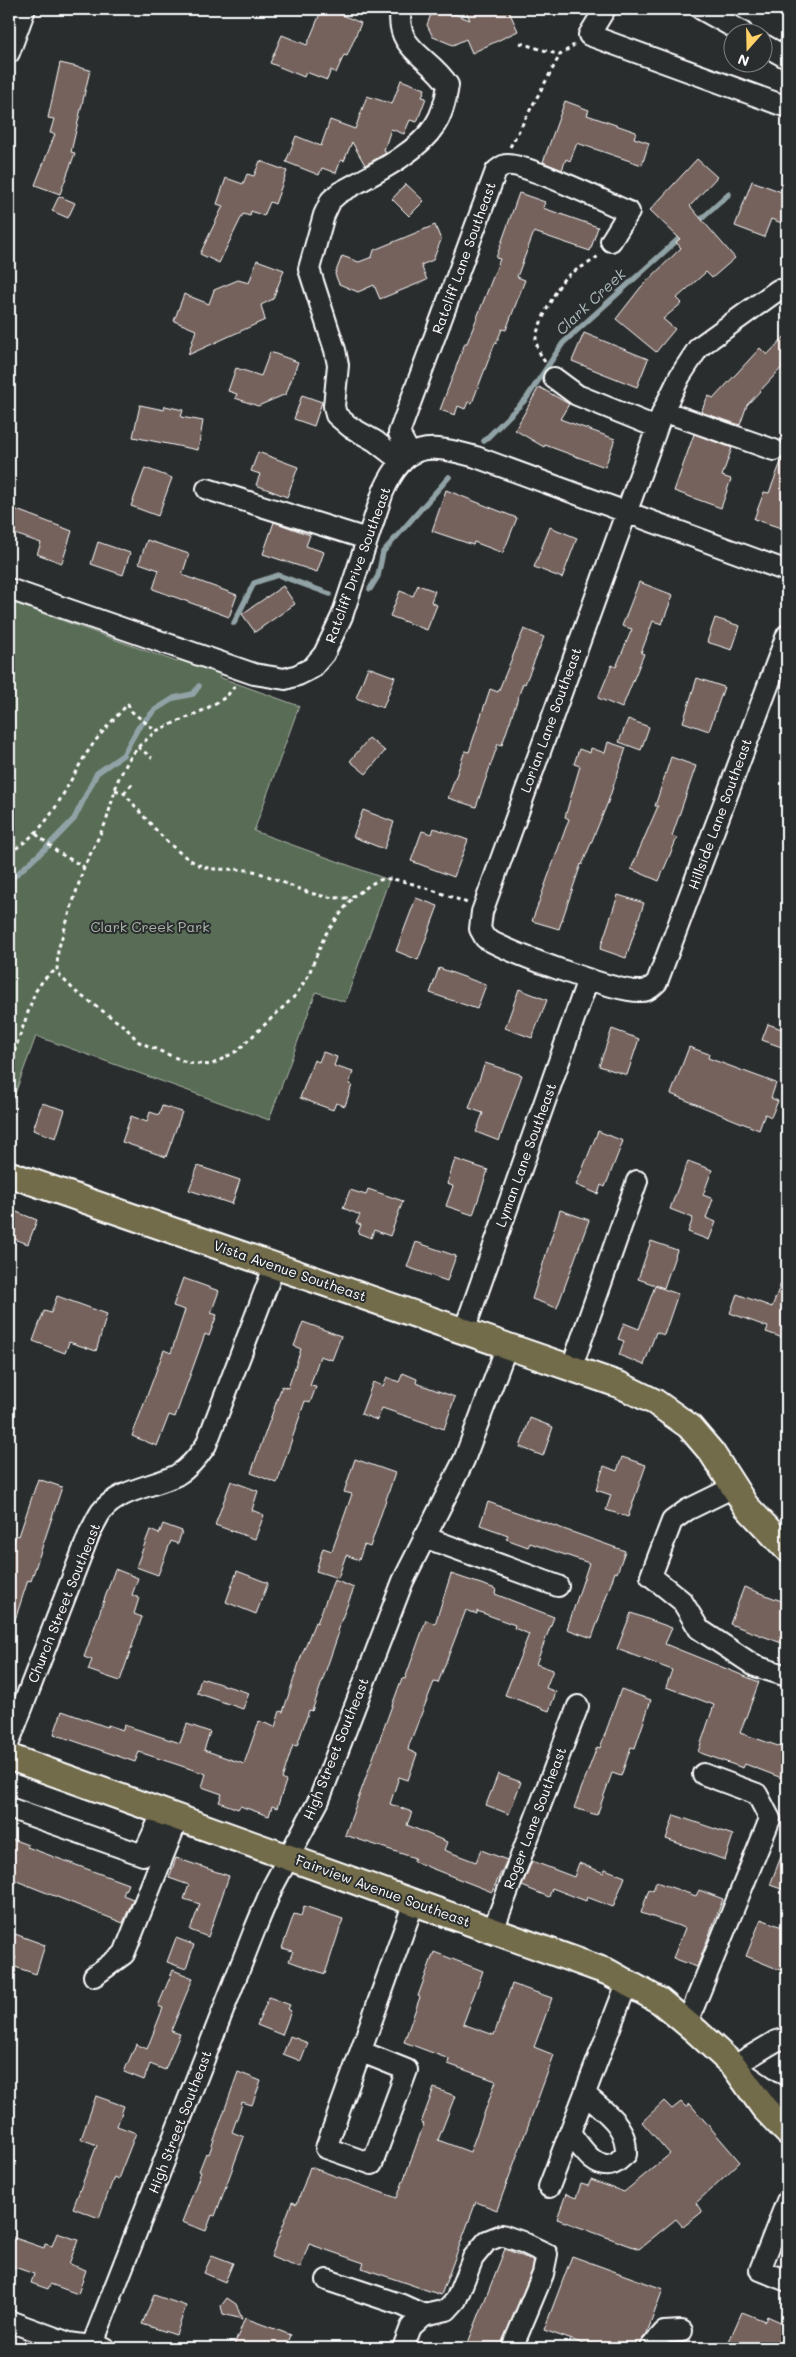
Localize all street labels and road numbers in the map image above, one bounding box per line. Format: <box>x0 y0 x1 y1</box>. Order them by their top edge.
street label: Ratcliff Lane Southeast <box>427 179 500 336</box>
street label: Ratcliff Drive Southeast <box>320 484 395 646</box>
street label: Lorian Lane Southeast <box>515 645 586 795</box>
street label: Hillside Lane Southeast <box>683 736 756 892</box>
street label: Lyman Lane Southeast <box>491 1080 560 1230</box>
street label: Vista Avenue Southeast <box>211 1235 369 1306</box>
street label: Church Street Southeast <box>23 1520 104 1685</box>
street label: High Street Southeast <box>298 1675 373 1823</box>
street label: Roger Lane Southeast <box>499 1744 570 1892</box>
street label: Fairview Avenue Southeast <box>293 1850 473 1931</box>
street label: High Street Southeast <box>143 2047 216 2196</box>

